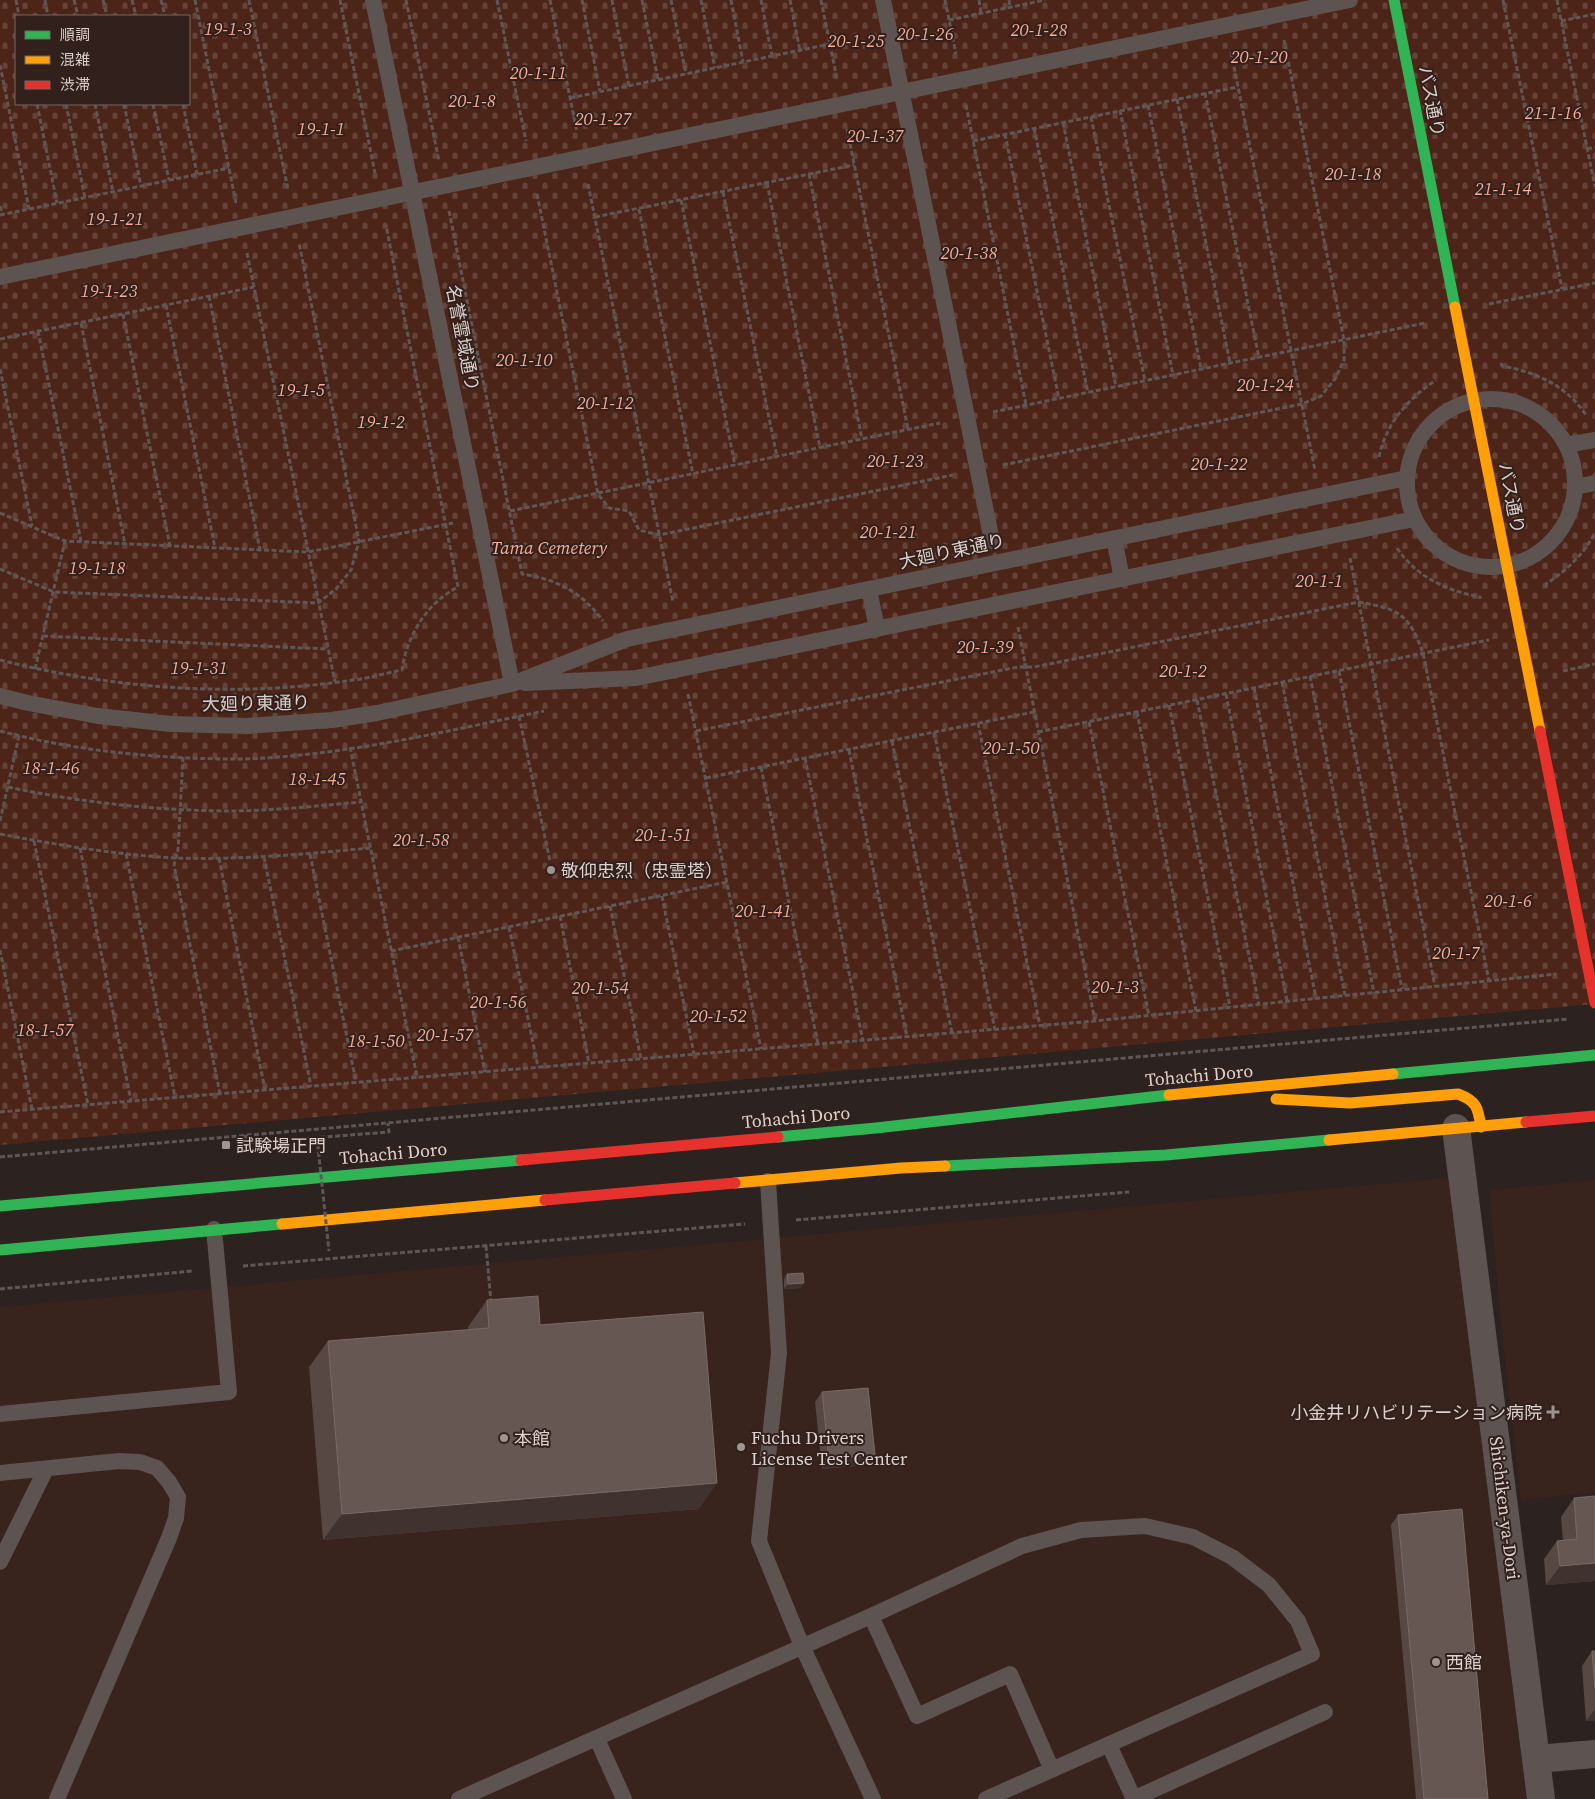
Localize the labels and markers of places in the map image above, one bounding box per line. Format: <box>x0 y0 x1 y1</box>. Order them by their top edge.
place label: 敬仰忠烈（忠霊塔） <box>561 858 723 883</box>
marker: 敬仰忠烈（忠霊塔） <box>545 864 557 876</box>
place label: 試験場正門 <box>236 1133 326 1158</box>
marker: 試験場正門 <box>220 1139 232 1151</box>
place label: 小金井リハビリテーション病院 <box>1290 1400 1542 1425</box>
marker: 小金井リハビリテーション病院 <box>1546 1405 1560 1419</box>
place label: Fuchu Drivers License Test Center <box>751 1425 908 1471</box>
place label: 本館 <box>514 1426 550 1451</box>
marker: 本館 <box>498 1432 510 1444</box>
marker: Fuchu Drivers License Test Center <box>735 1441 747 1453</box>
place label: 西館 <box>1446 1650 1482 1675</box>
marker: 西館 <box>1430 1656 1442 1668</box>

